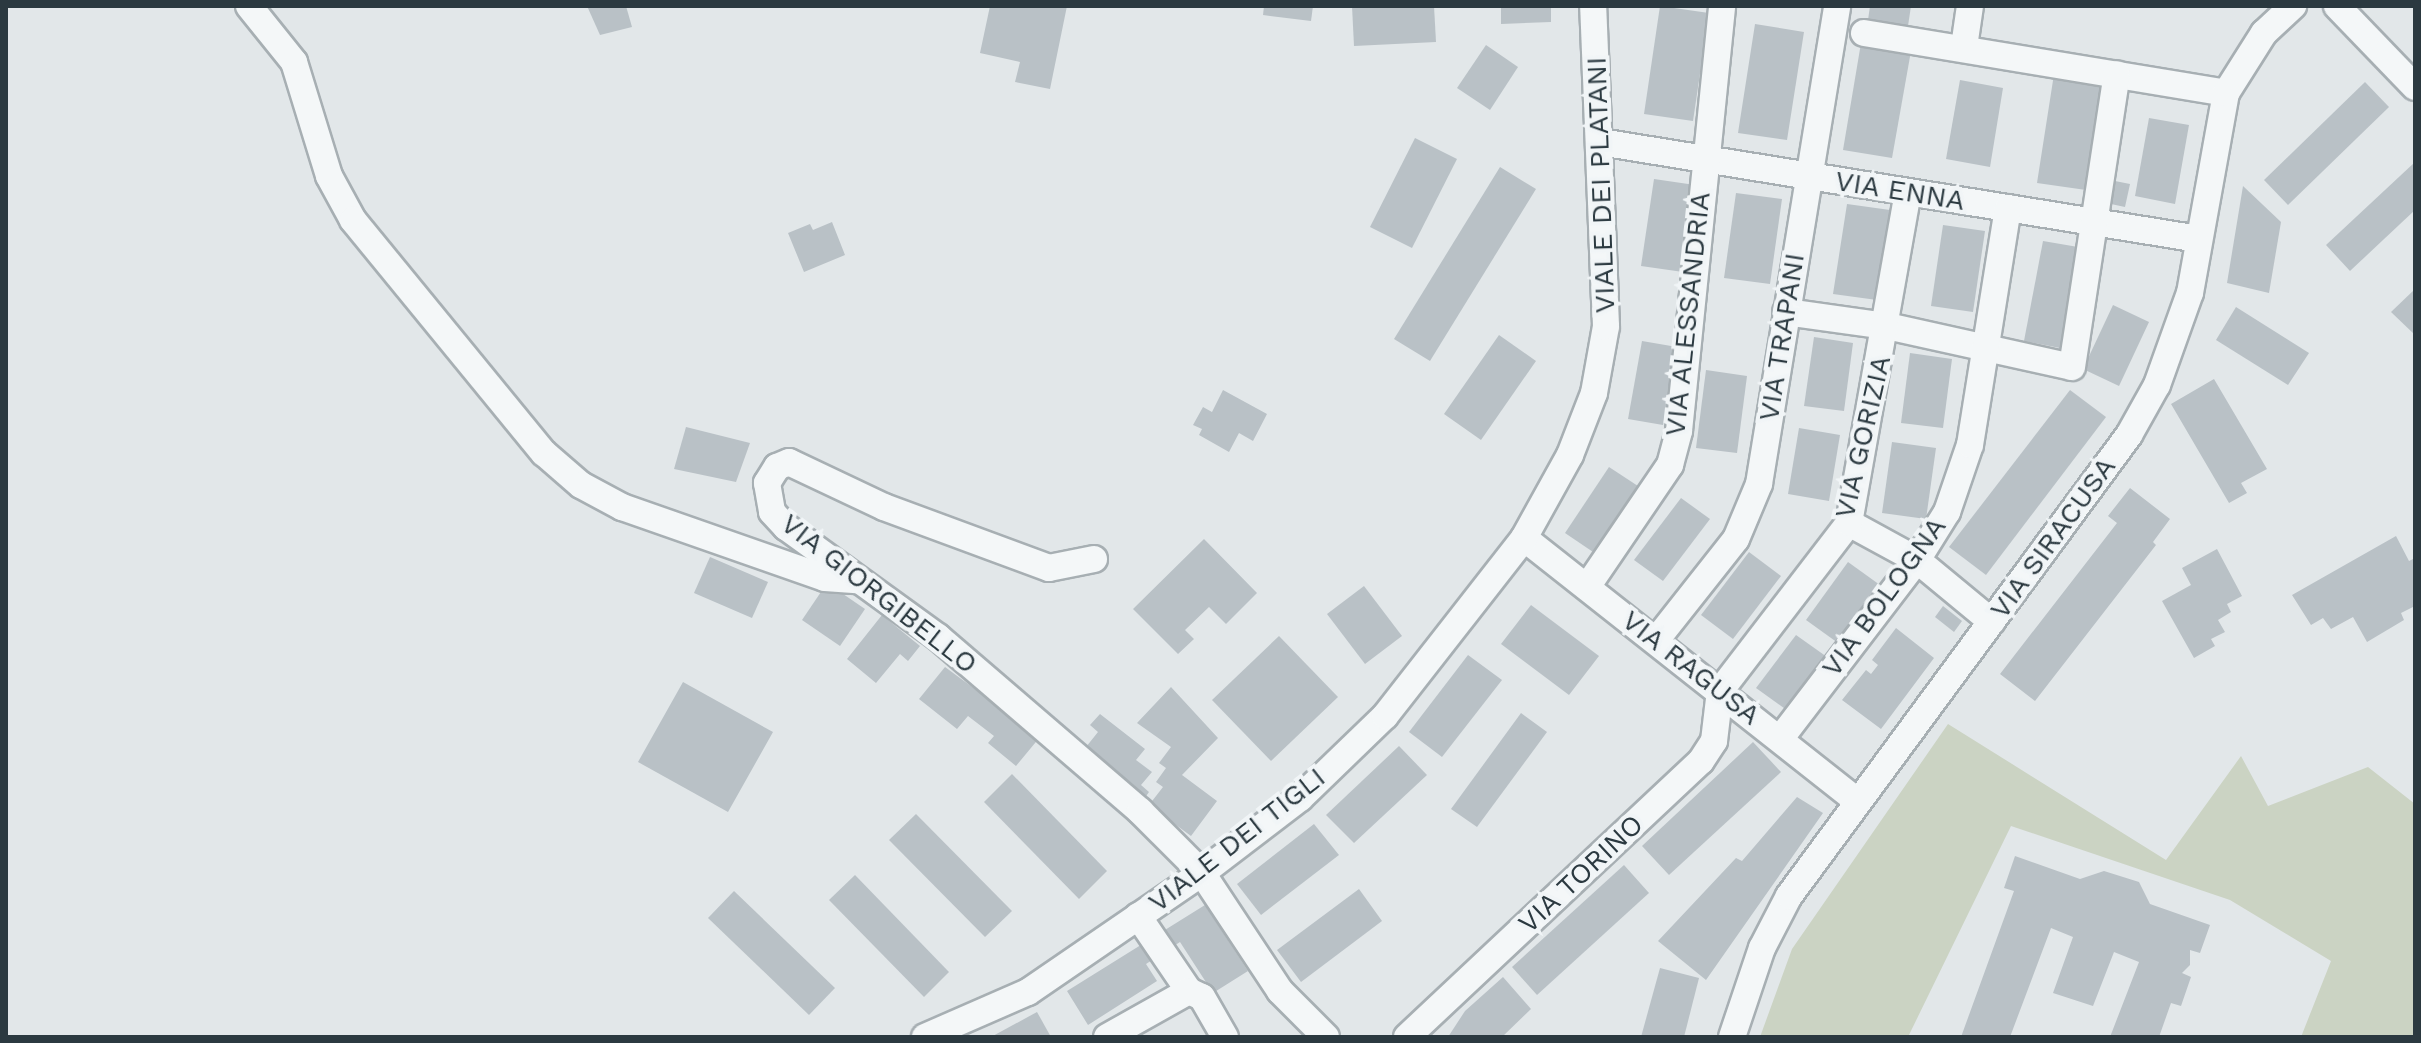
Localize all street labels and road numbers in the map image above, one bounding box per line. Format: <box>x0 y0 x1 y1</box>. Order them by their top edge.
street label: VIALE DEI PLATANI <box>1580 56 1622 314</box>
street label: VIA ENNA <box>1832 164 1968 218</box>
street label: VIA ALESSANDRIA <box>1658 189 1718 439</box>
street label: VIA TRAPANI <box>1752 250 1812 424</box>
street label: VIA GORIZIA <box>1828 352 1898 522</box>
street label: VIA SIRACUSA <box>1983 450 2123 626</box>
street label: VIA GIORGIBELLO <box>774 507 984 681</box>
street label: VIA BOLOGNA <box>1815 510 1953 684</box>
street label: VIA RAGUSA <box>1615 603 1767 733</box>
street label: VIALE DEI TIGLI <box>1142 760 1332 920</box>
street label: VIA TORINO <box>1511 807 1651 941</box>

